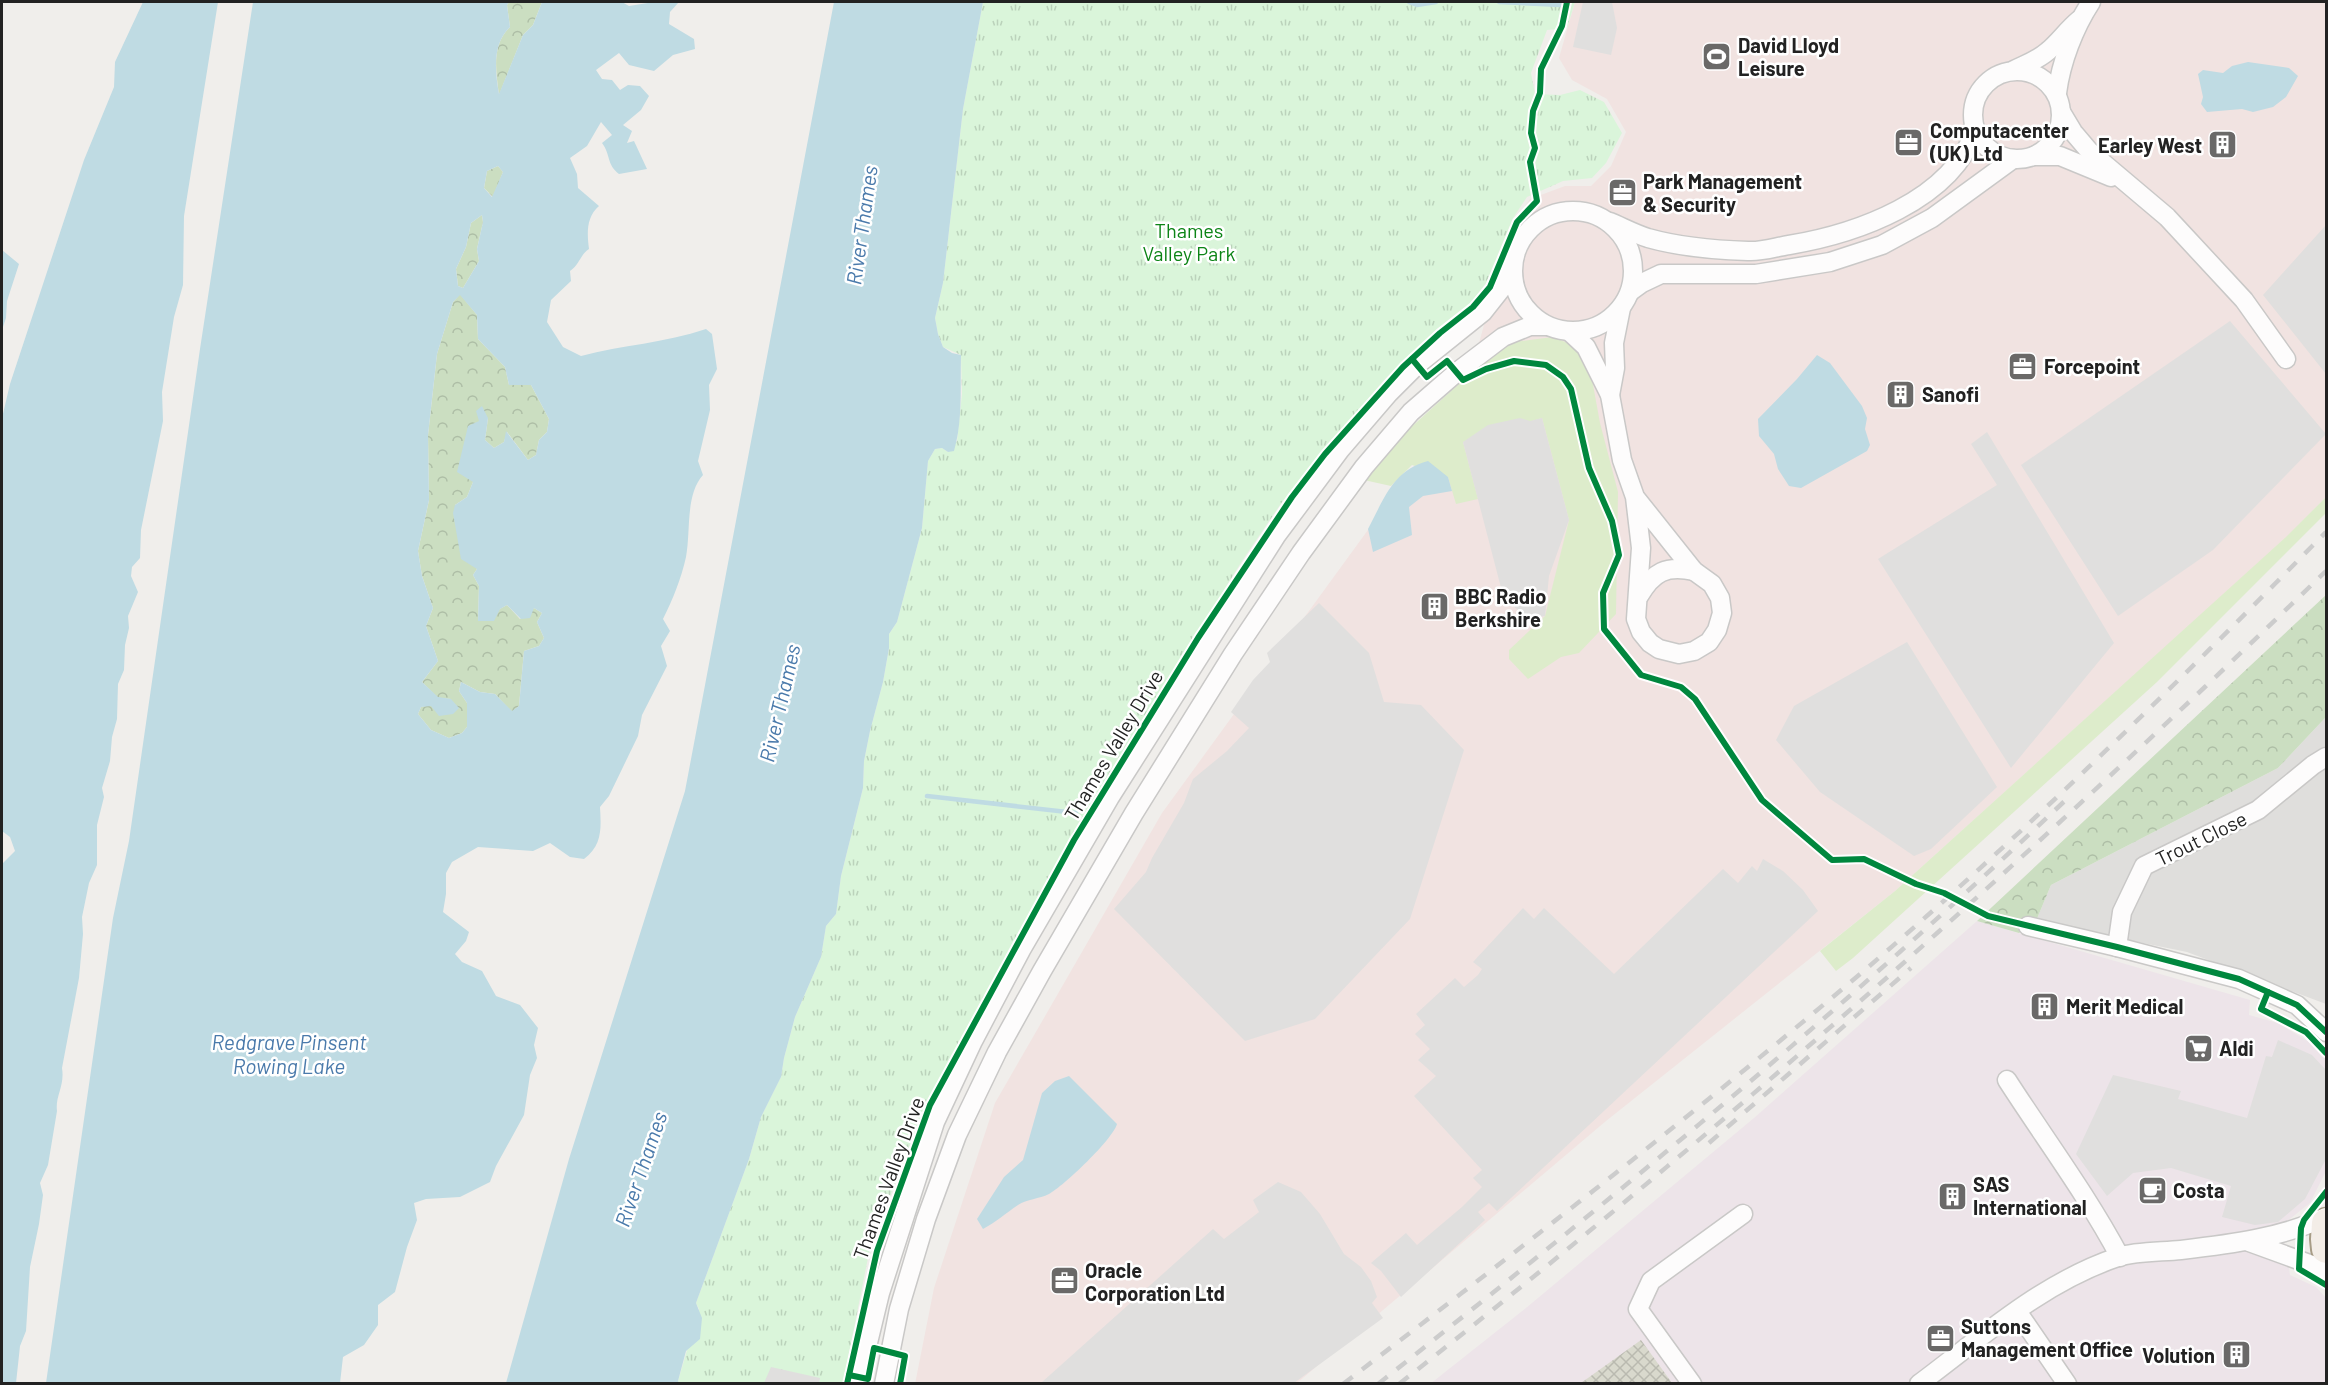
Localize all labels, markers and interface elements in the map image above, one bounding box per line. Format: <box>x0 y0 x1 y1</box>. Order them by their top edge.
place label: David Lloyd Leisure <box>1738 33 1839 80</box>
sports icon: David Lloyd Leisure <box>1701 40 1733 72</box>
place label: Computacenter (UK) Ltd <box>1929 118 2069 165</box>
office icon: Computacenter (UK) Ltd <box>1893 126 1925 158</box>
building icon: Earley West <box>2207 129 2239 161</box>
place label: Earley West <box>2098 133 2202 157</box>
water label: River Thames <box>840 164 882 286</box>
place label: Park Management & Security <box>1643 169 1802 216</box>
office icon: Park Management & Security <box>1606 177 1638 209</box>
park label: Thames Valley Park <box>1142 218 1236 265</box>
office icon: Forcepoint <box>2007 350 2039 382</box>
place label: Forcepoint <box>2044 354 2140 378</box>
building icon: Sanofi <box>1885 378 1917 410</box>
place label: Sanofi <box>1922 382 1979 406</box>
place label: BBC Radio Berkshire <box>1455 584 1546 631</box>
building icon: BBC Radio Berkshire <box>1418 591 1450 623</box>
water label: River Thames <box>753 641 805 764</box>
street label: Thames Valley Drive <box>1059 665 1167 825</box>
street label: Trout Close <box>2152 806 2250 870</box>
building icon: Merit Medical <box>2029 990 2061 1022</box>
place label: Merit Medical <box>2066 994 2183 1018</box>
water label: Redgrave Pinsent Rowing Lake <box>211 1029 367 1078</box>
supermarket icon: Aldi <box>2182 1032 2214 1064</box>
place label: Aldi <box>2219 1036 2254 1060</box>
street label: Thames Valley Drive <box>847 1093 929 1263</box>
water label: River Thames <box>609 1108 671 1230</box>
place label: SAS International <box>1973 1172 2087 1219</box>
cafe icon: Costa <box>2136 1174 2168 1206</box>
place label: Costa <box>2173 1178 2224 1202</box>
building icon: SAS International <box>1936 1180 1968 1212</box>
place label: Oracle Corporation Ltd <box>1085 1258 1225 1305</box>
office icon: Oracle Corporation Ltd <box>1048 1265 1080 1297</box>
place label: Suttons Management Office <box>1961 1314 2133 1361</box>
office icon: Suttons Management Office <box>1924 1322 1956 1354</box>
building icon: Volution <box>2220 1339 2252 1371</box>
place label: Volution <box>2142 1343 2215 1367</box>

